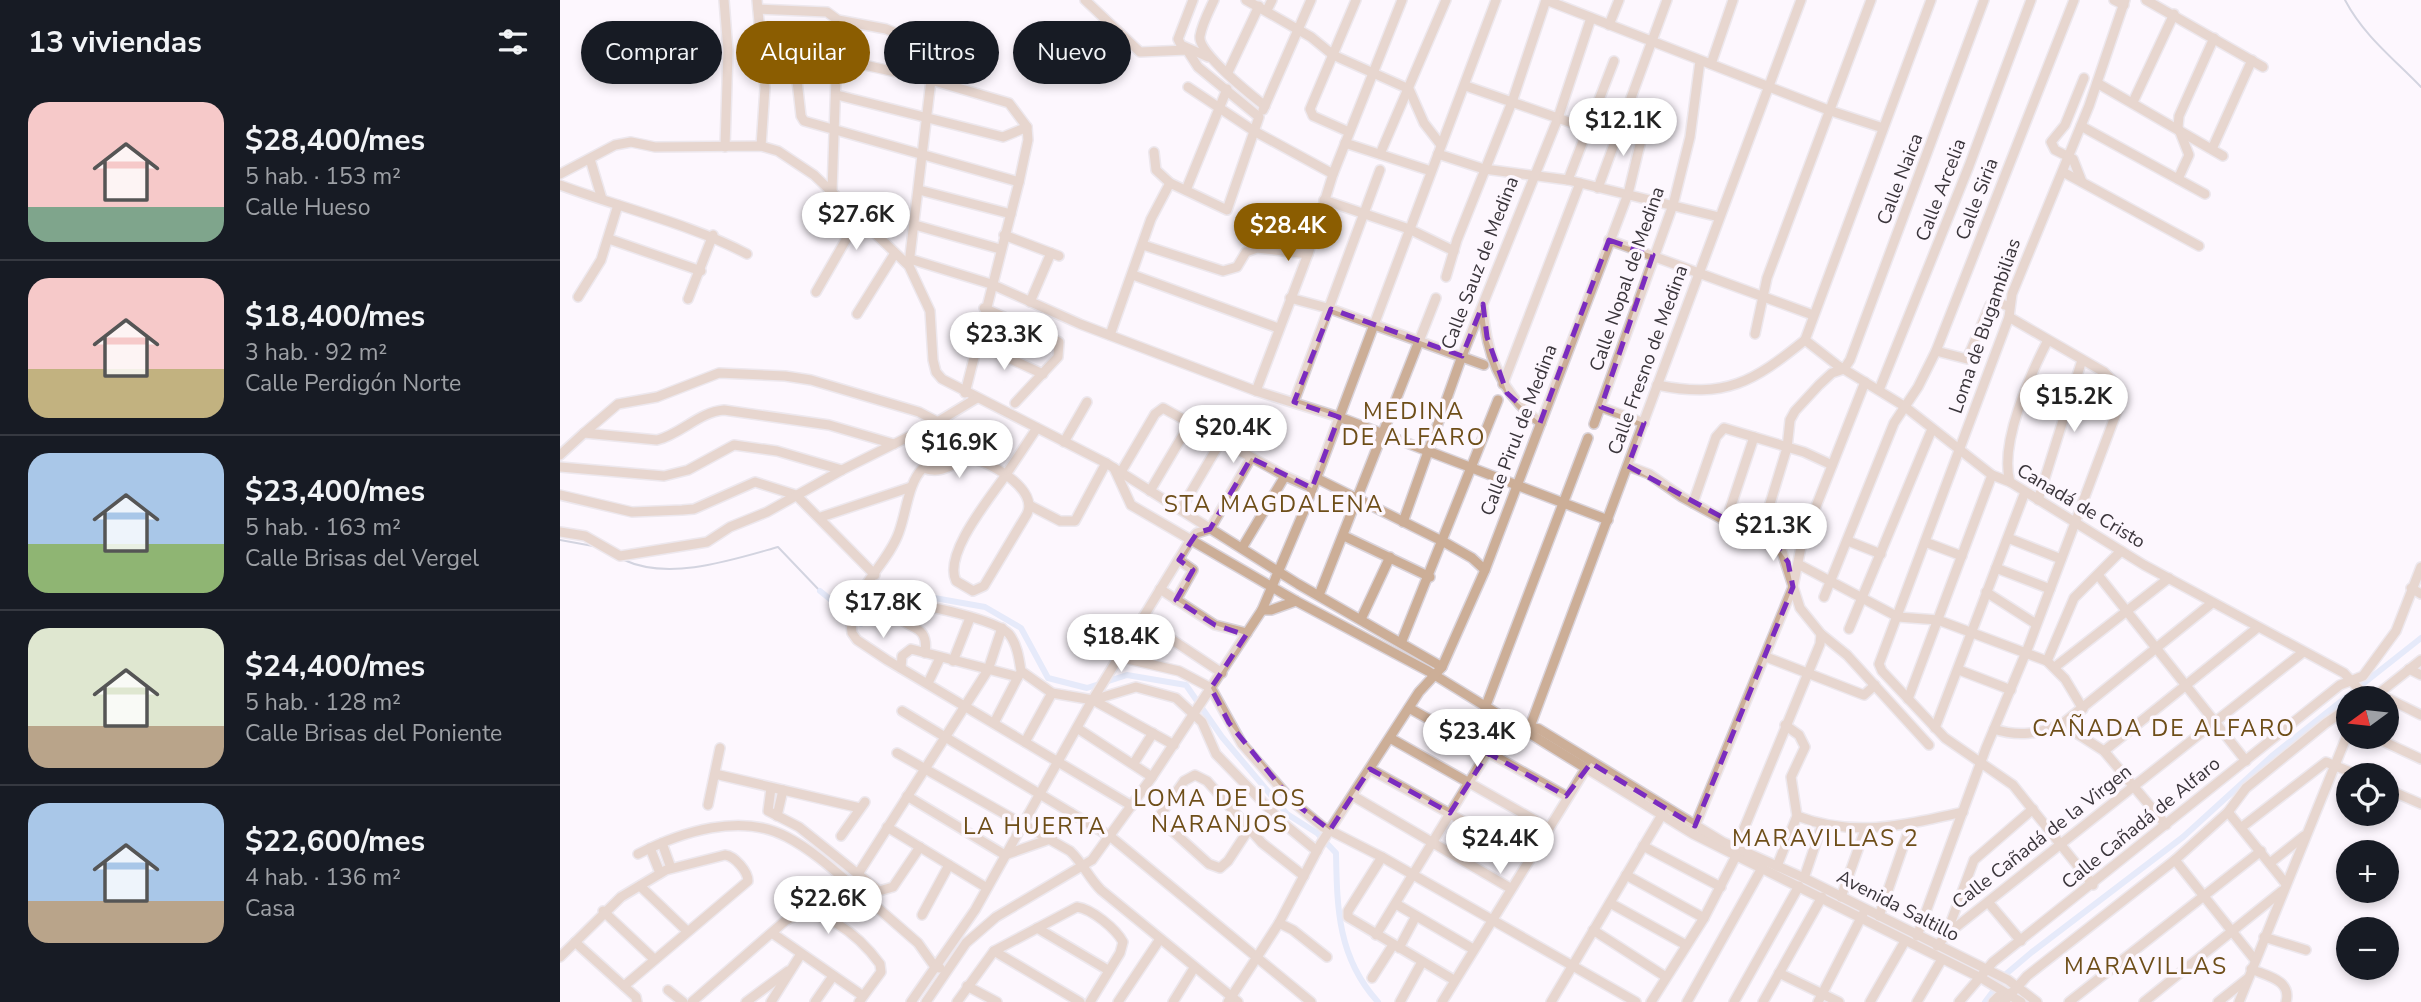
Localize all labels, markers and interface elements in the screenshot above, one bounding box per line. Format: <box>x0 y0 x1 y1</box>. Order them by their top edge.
chip: Comprar <box>581 21 722 84</box>
chip: Alquilar <box>736 21 870 84</box>
chip: Filtros <box>884 21 999 84</box>
chip: Nuevo <box>1013 21 1131 84</box>
text: 13 viviendas <box>28 22 202 63</box>
icon: filters <box>494 23 532 61</box>
pin: $12.1K <box>1566 99 1680 158</box>
text: $12.1K <box>1585 105 1661 136</box>
text: $28,400/mes <box>245 120 425 161</box>
icon: home <box>84 130 168 214</box>
street label: Calle Naica <box>1871 130 1929 228</box>
street label: Calle Arcelia <box>1910 135 1972 245</box>
street label: Calle Siria <box>1949 154 2005 244</box>
text: 5 hab. · 153 m² <box>245 161 401 192</box>
street label: Calle Sauz de Medina <box>1435 173 1525 353</box>
street label: Calle Nopal de Medina <box>1583 183 1671 375</box>
text: Calle Hueso <box>245 192 370 223</box>
pin: $27.6K <box>799 192 913 252</box>
text: $27.6K <box>818 199 894 230</box>
pin: $28.4K <box>1231 204 1345 263</box>
text: $28.4K <box>1250 210 1326 241</box>
street label: Loma de Bugambilias <box>1943 235 2027 417</box>
street label: Calle Fresno de Medina <box>1602 262 1694 458</box>
text: $18,400/mes <box>245 296 425 337</box>
icon: home <box>84 306 168 390</box>
pin: $23.3K <box>947 312 1061 372</box>
text: $23.3K <box>966 319 1042 350</box>
text: 3 hab. · 92 m² <box>245 337 387 368</box>
street label: Calle Pirul de Medina <box>1474 340 1564 520</box>
text: Calle Perdigón Norte <box>245 368 461 399</box>
pin: $15.2K <box>2017 374 2131 434</box>
text: $15.2K <box>2036 381 2112 412</box>
district label: MEDINA DE ALFARO <box>1342 396 1486 453</box>
pin: $20.4K <box>1176 406 1290 465</box>
text: $20.4K <box>1195 412 1271 443</box>
pin: $16.9K <box>902 420 1016 480</box>
text: $16.9K <box>921 427 997 458</box>
street label: Canadá de Cristo <box>2012 457 2150 555</box>
text: $23,400/mes <box>245 471 425 512</box>
icon: home <box>84 481 168 565</box>
district label: STA MAGDALENA <box>1164 489 1384 520</box>
pin: $21.3K <box>1716 504 1830 563</box>
text: $21.3K <box>1735 510 1811 541</box>
text: 5 hab. · 163 m² <box>245 512 401 543</box>
text: Calle Brisas del Vergel <box>245 543 479 574</box>
pin: $17.8K <box>826 580 940 640</box>
text: $17.8K <box>845 587 921 618</box>
pin: $18.4K <box>1064 614 1178 674</box>
text: $18.4K <box>1083 621 1159 652</box>
text: $24,400/mes <box>245 646 425 687</box>
icon: home <box>84 656 168 740</box>
north arrow <box>2336 686 2399 749</box>
map controls <box>2336 686 2399 980</box>
text: 5 hab. · 128 m² <box>245 687 401 718</box>
pin: $23.4K <box>1420 710 1534 769</box>
district label: CAÑADA DE ALFARO <box>2032 713 2296 744</box>
text: $23.4K <box>1439 716 1515 747</box>
text: Calle Brisas del Poniente <box>245 718 502 749</box>
street label: Calle Cañadá de Alfaro <box>2056 751 2226 895</box>
street label: Calle Cañadá de la Virgen <box>1947 759 2137 915</box>
button: locate <box>2336 763 2399 826</box>
district label: LOMA DE LOS NARANJOS <box>1133 783 1307 840</box>
district label: LA HUERTA <box>963 811 1107 842</box>
pin: $24.4K <box>1443 816 1557 876</box>
text: $22,600/mes <box>245 821 425 862</box>
text: $24.4K <box>1462 823 1538 854</box>
district label: MARAVILLAS 2 <box>1732 823 1920 854</box>
icon: home <box>84 831 168 915</box>
button: + <box>2336 840 2399 903</box>
text: 4 hab. · 136 m² <box>245 862 401 893</box>
street label: Avenida Saltillo <box>1832 864 1964 948</box>
pin: $22.6K <box>771 876 885 936</box>
text: $22.6K <box>790 883 866 914</box>
text: Casa <box>245 893 296 924</box>
button: − <box>2336 917 2399 980</box>
district label: MARAVILLAS <box>2064 951 2228 982</box>

